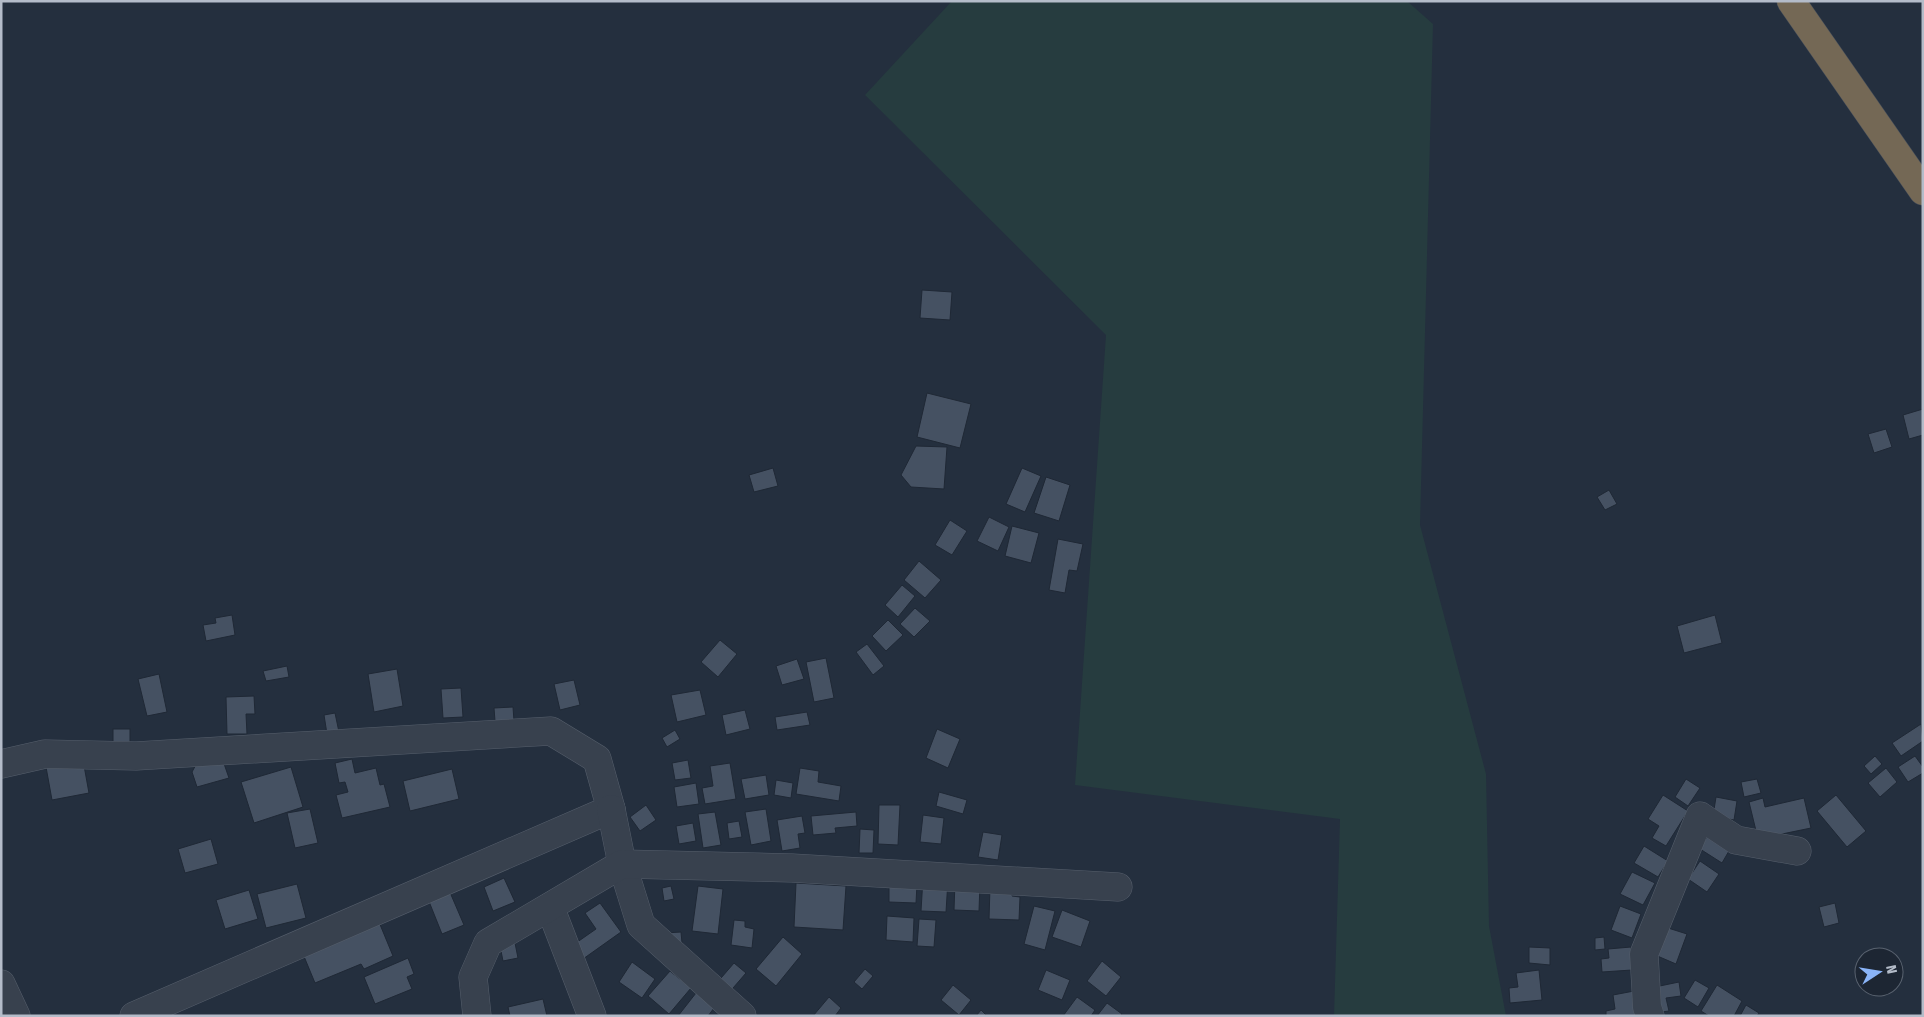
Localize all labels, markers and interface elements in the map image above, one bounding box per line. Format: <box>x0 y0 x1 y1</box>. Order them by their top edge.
north arrow <box>1854 947 1904 997</box>
text: N <box>1882 964 1900 975</box>

